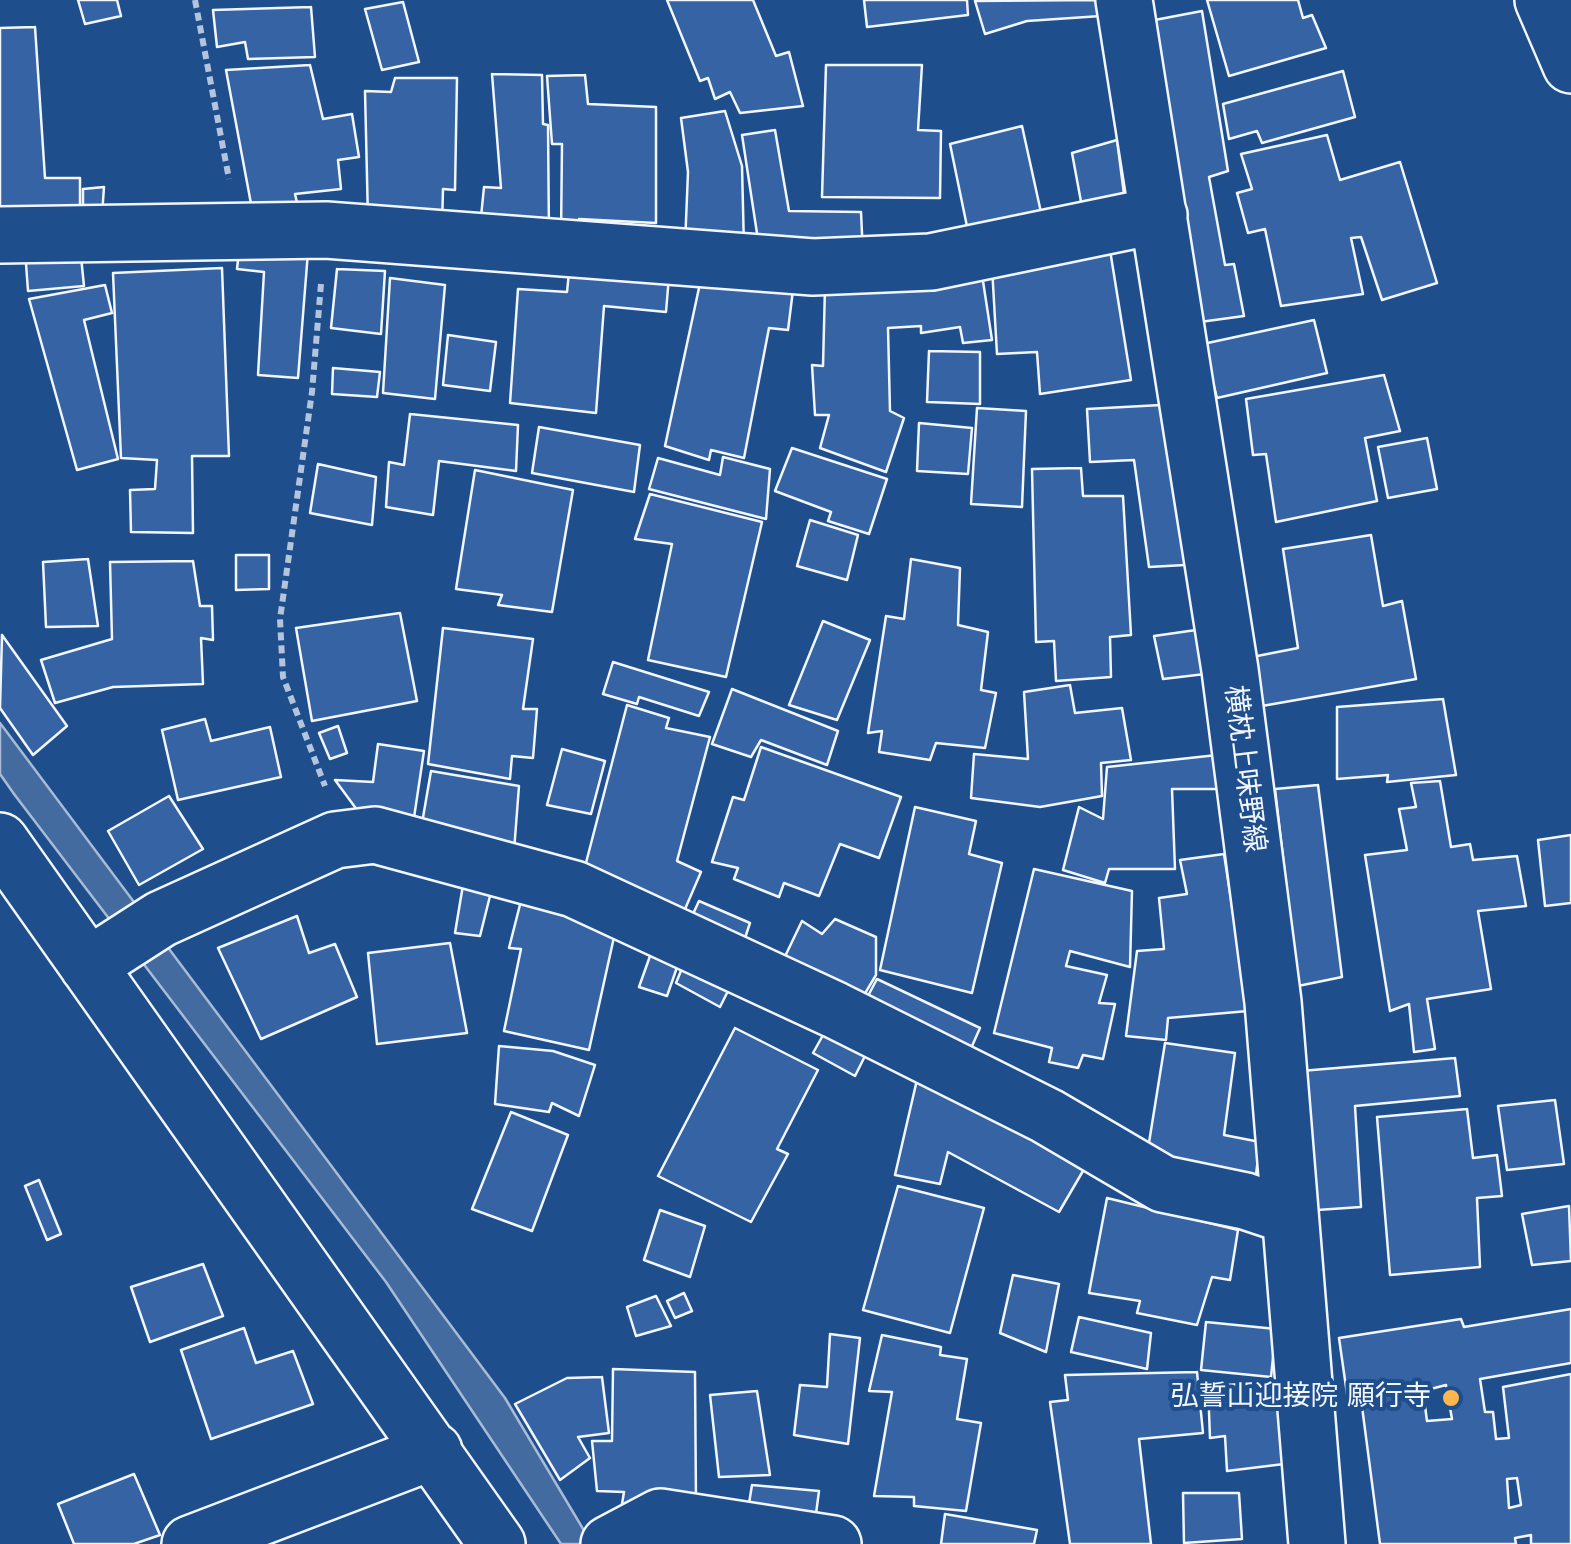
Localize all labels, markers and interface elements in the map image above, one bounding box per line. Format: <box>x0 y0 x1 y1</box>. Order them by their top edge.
street label: 横枕上味野線 <box>1216 684 1270 854</box>
place label: 弘誓山迎接院 願行寺 <box>1171 1381 1431 1415</box>
marker: 弘誓山迎接院 願行寺 <box>1440 1387 1462 1409</box>

